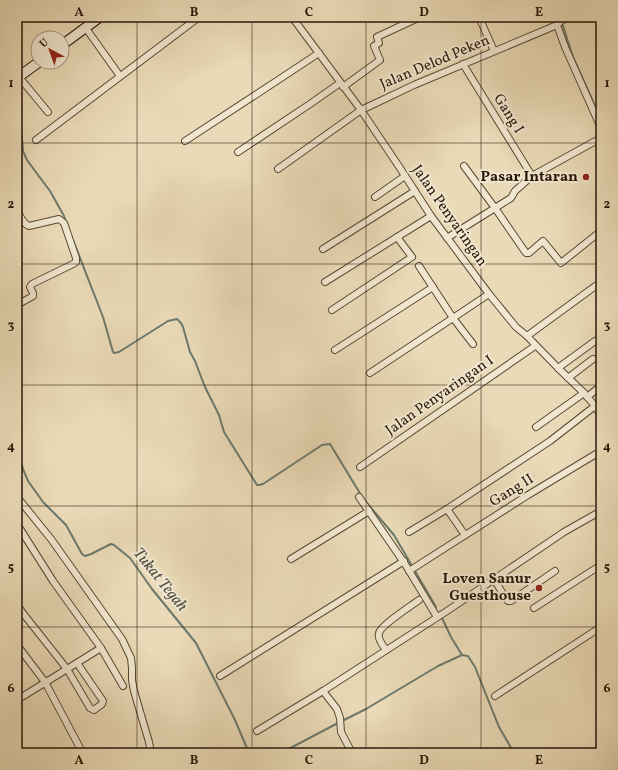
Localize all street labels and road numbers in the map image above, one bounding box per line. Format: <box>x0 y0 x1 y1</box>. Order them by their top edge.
street label: Jalan Delod Peken <box>377 30 493 96</box>
street label: Gang I <box>488 90 528 138</box>
street label: Jalan Penyaringan <box>406 161 492 271</box>
street label: Jalan Penyaringan I <box>382 351 498 441</box>
street label: Gang II <box>486 469 538 513</box>

